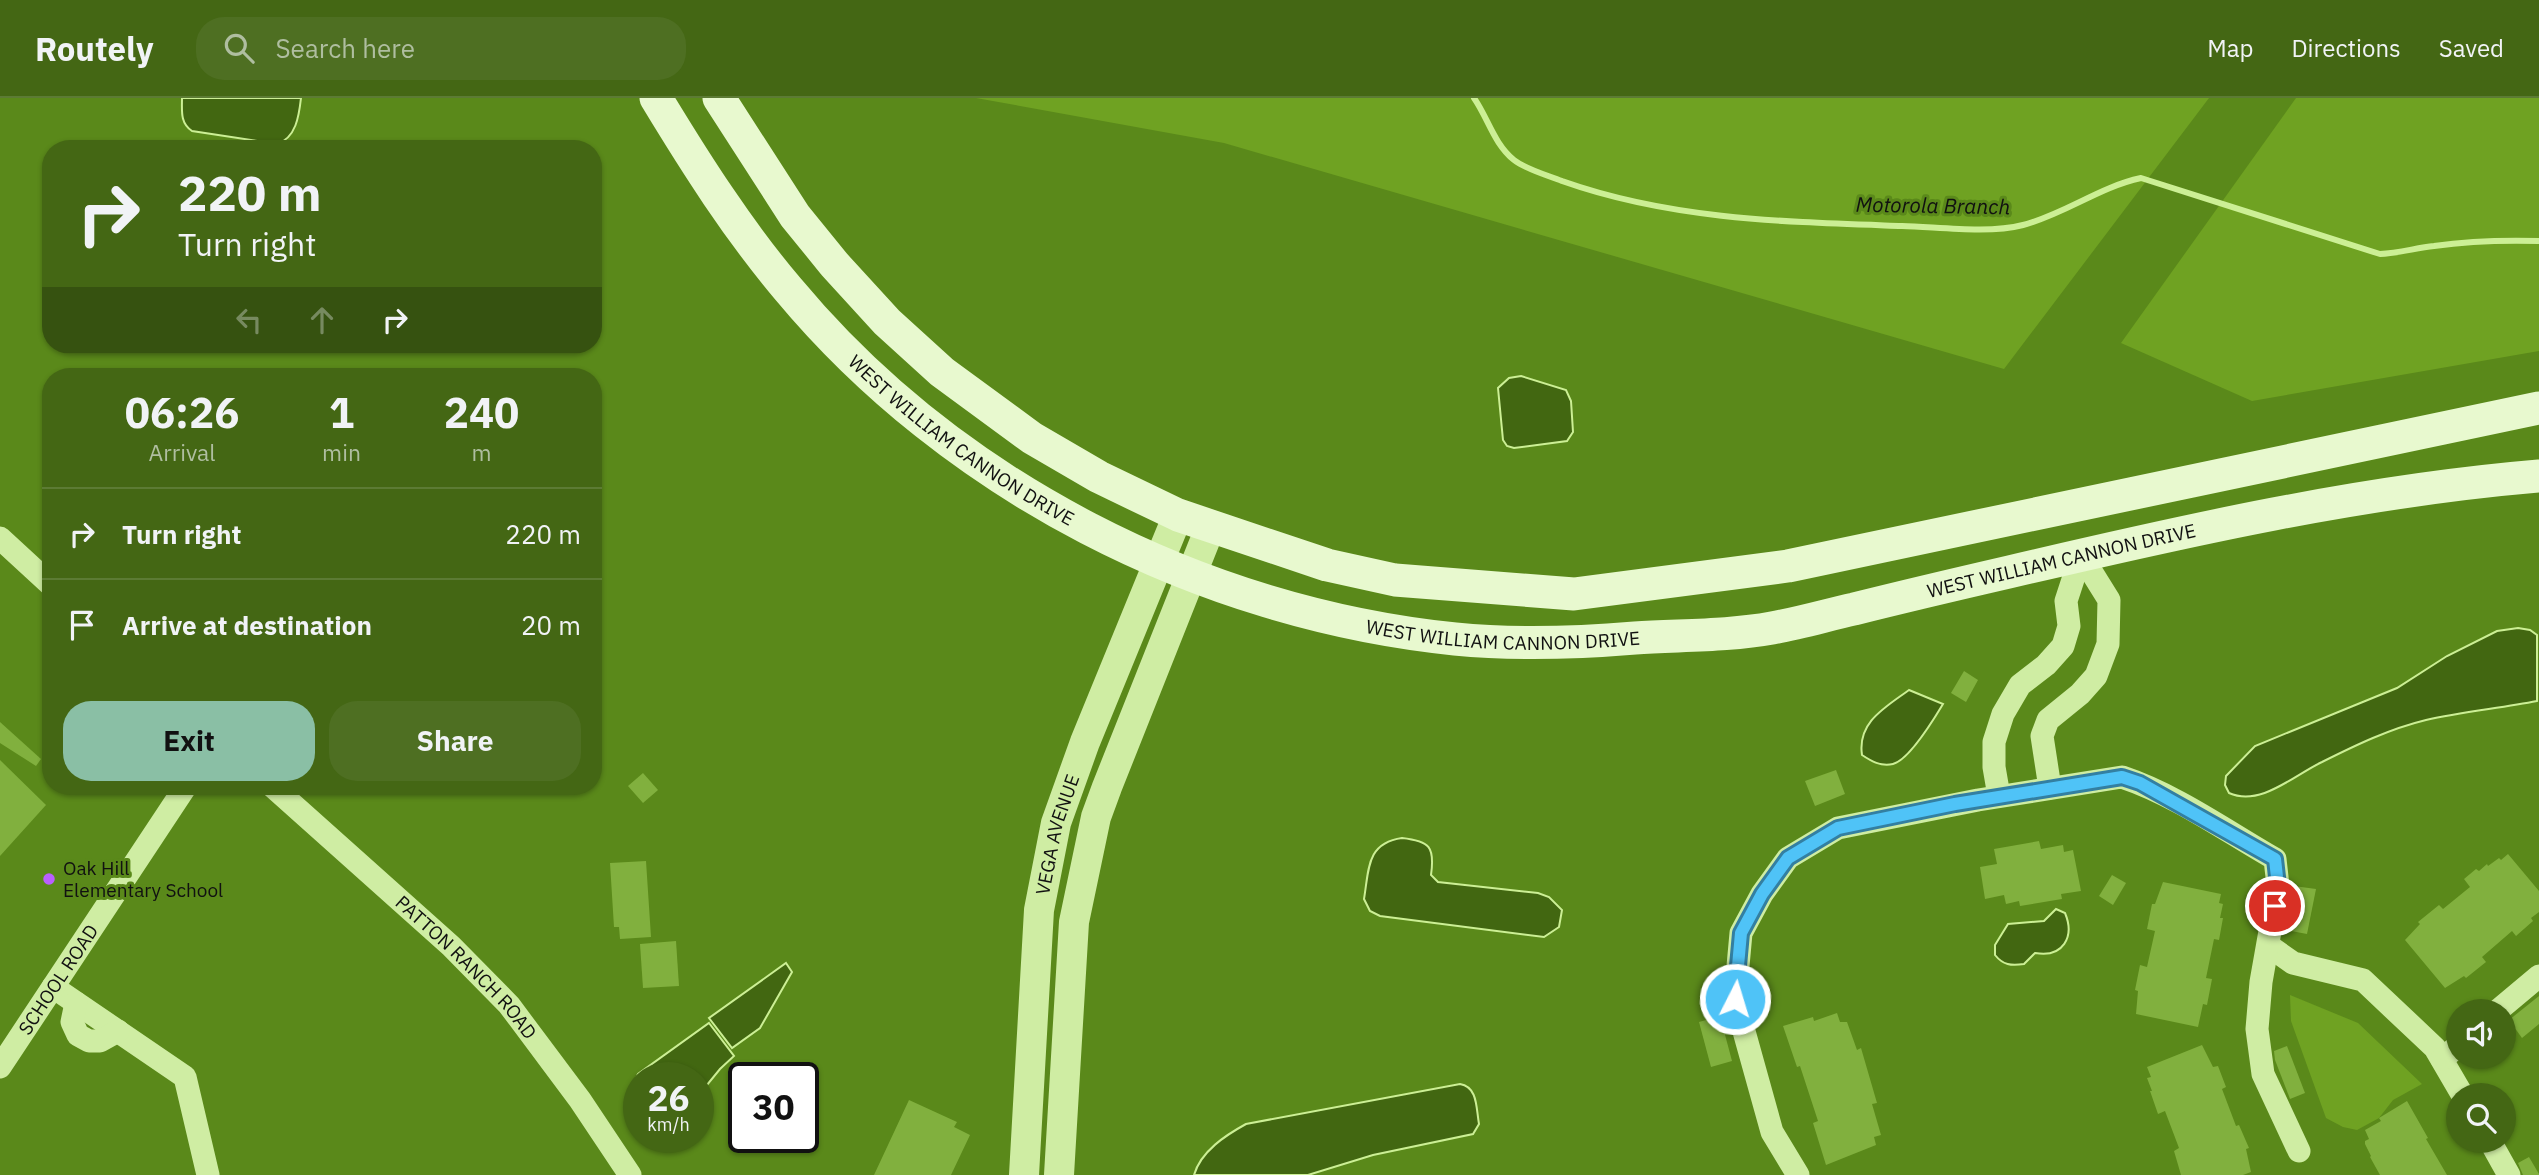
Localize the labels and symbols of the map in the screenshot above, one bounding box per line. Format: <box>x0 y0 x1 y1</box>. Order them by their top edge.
water label: Motorola Branch <box>1855 190 2011 220</box>
street label: WEST WILLIAM CANNON DRIVE <box>844 349 1079 531</box>
street label: WEST WILLIAM CANNON DRIVE <box>1925 518 2198 603</box>
street label: WEST WILLIAM CANNON DRIVE <box>1364 614 1641 655</box>
street label: VEGA AVENUE <box>1030 771 1084 897</box>
place label: Oak Hill Elementary School <box>63 856 223 902</box>
marker: Oak Hill Elementary School <box>41 871 57 887</box>
pin <box>2245 876 2305 936</box>
street label: PATTON RANCH ROAD <box>391 890 542 1044</box>
street label: SCHOOL ROAD <box>13 920 103 1039</box>
position arrow <box>1698 962 1772 1036</box>
speed limit sign: 30 <box>728 1062 819 1153</box>

